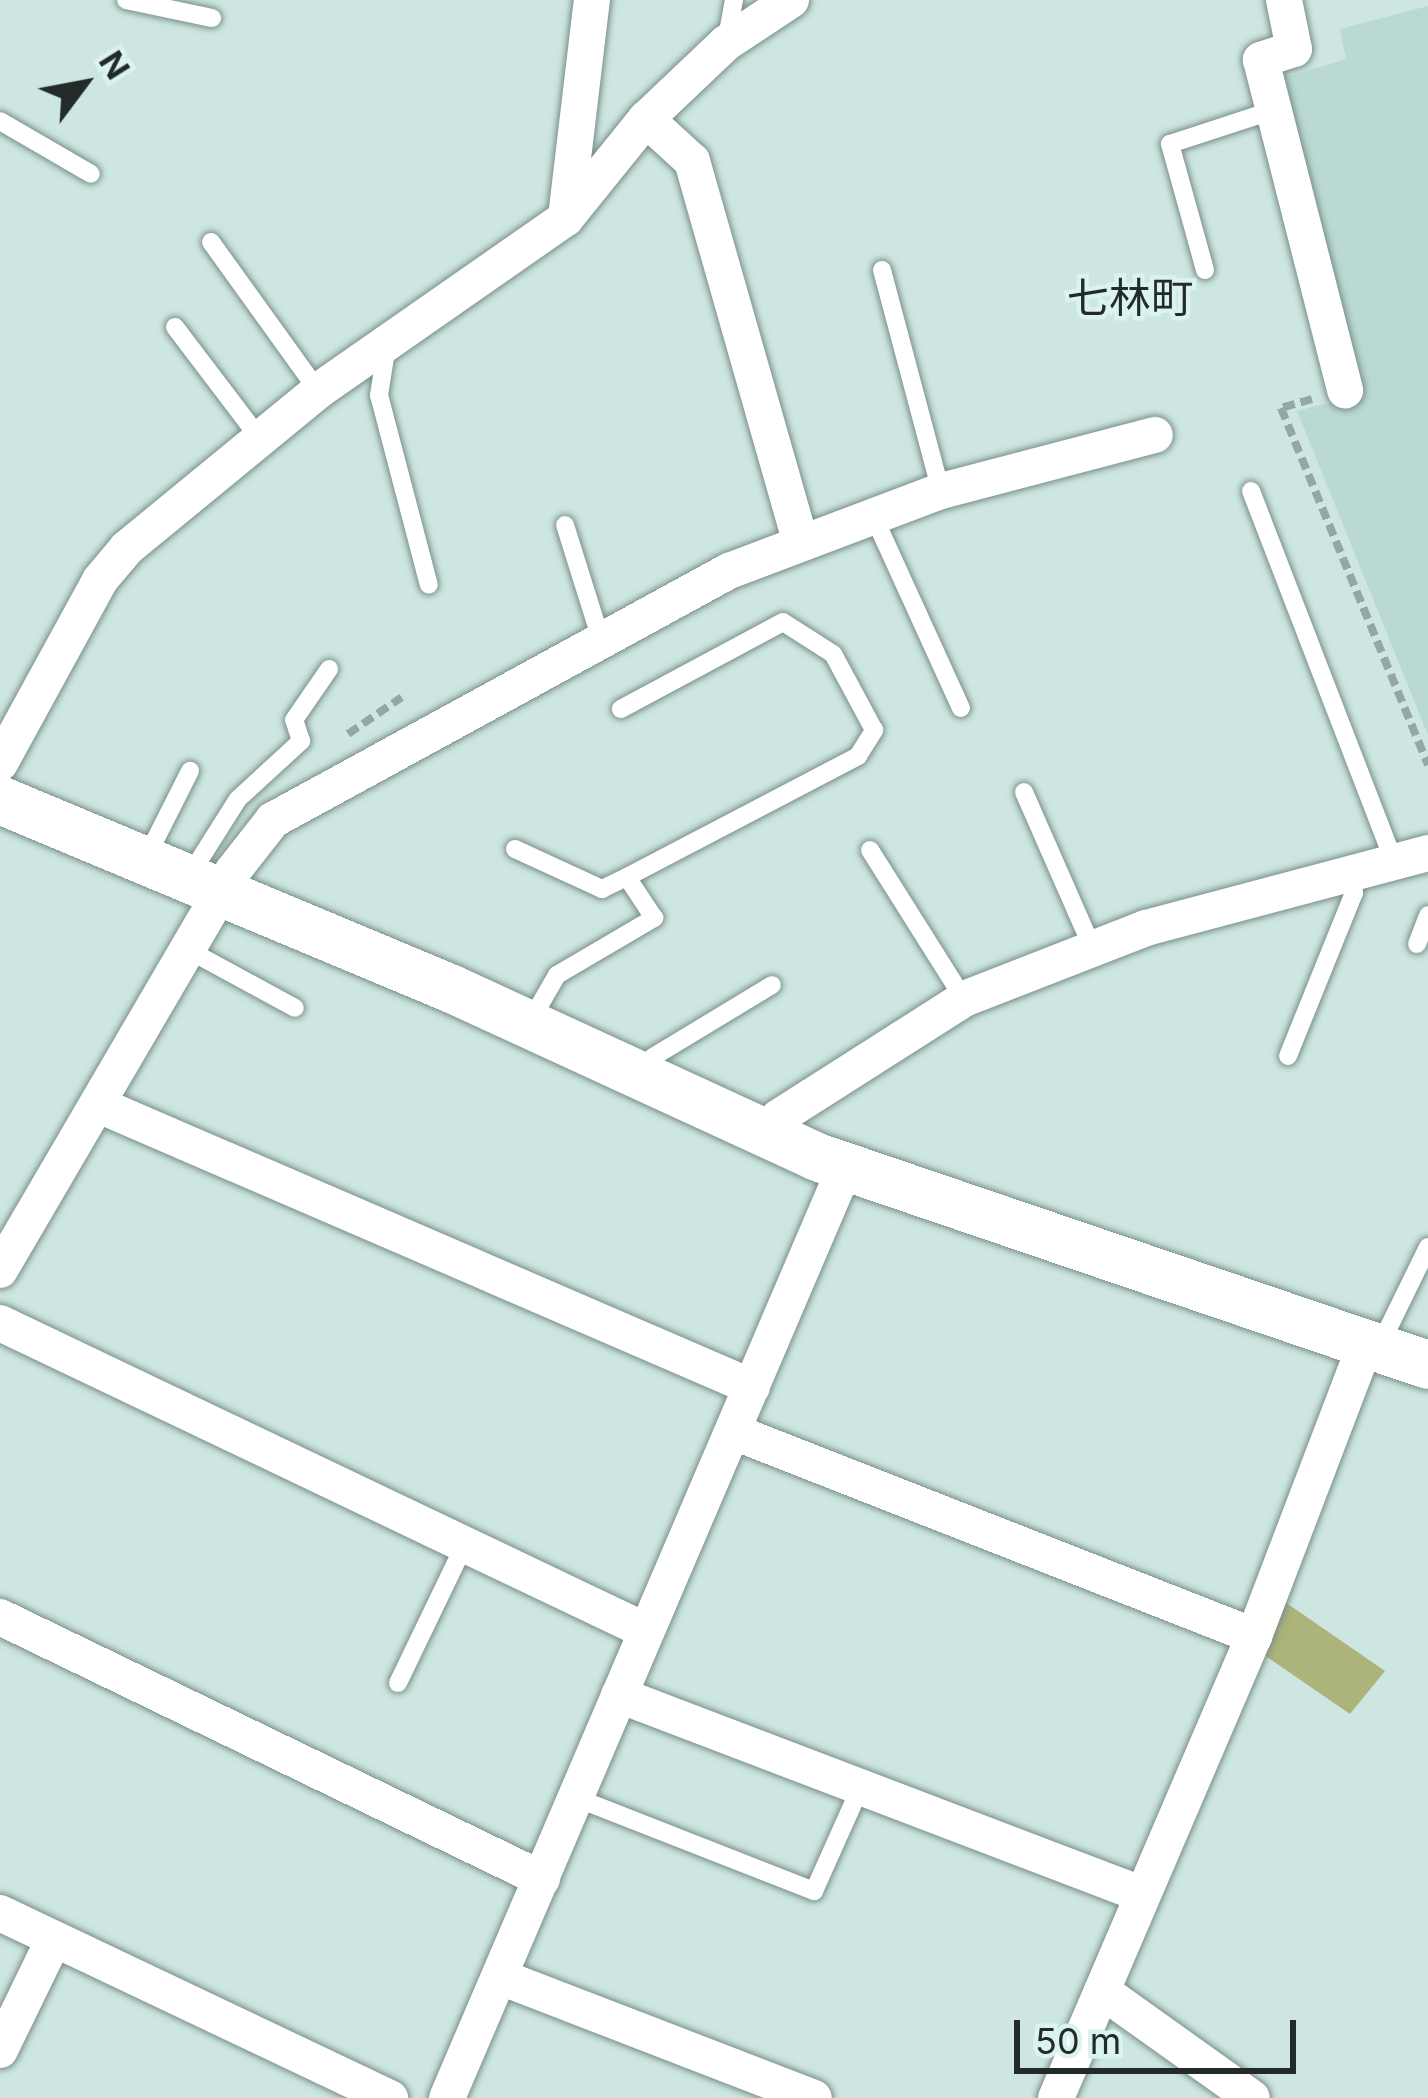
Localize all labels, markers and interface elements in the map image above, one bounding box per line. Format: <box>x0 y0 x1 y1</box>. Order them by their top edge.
north arrow <box>24 24 144 144</box>
text: N <box>91 44 138 86</box>
district label: 七林町 <box>1067 273 1193 323</box>
scale bar <box>1020 1996 1302 2070</box>
text: 50 m <box>1035 2019 1121 2063</box>

